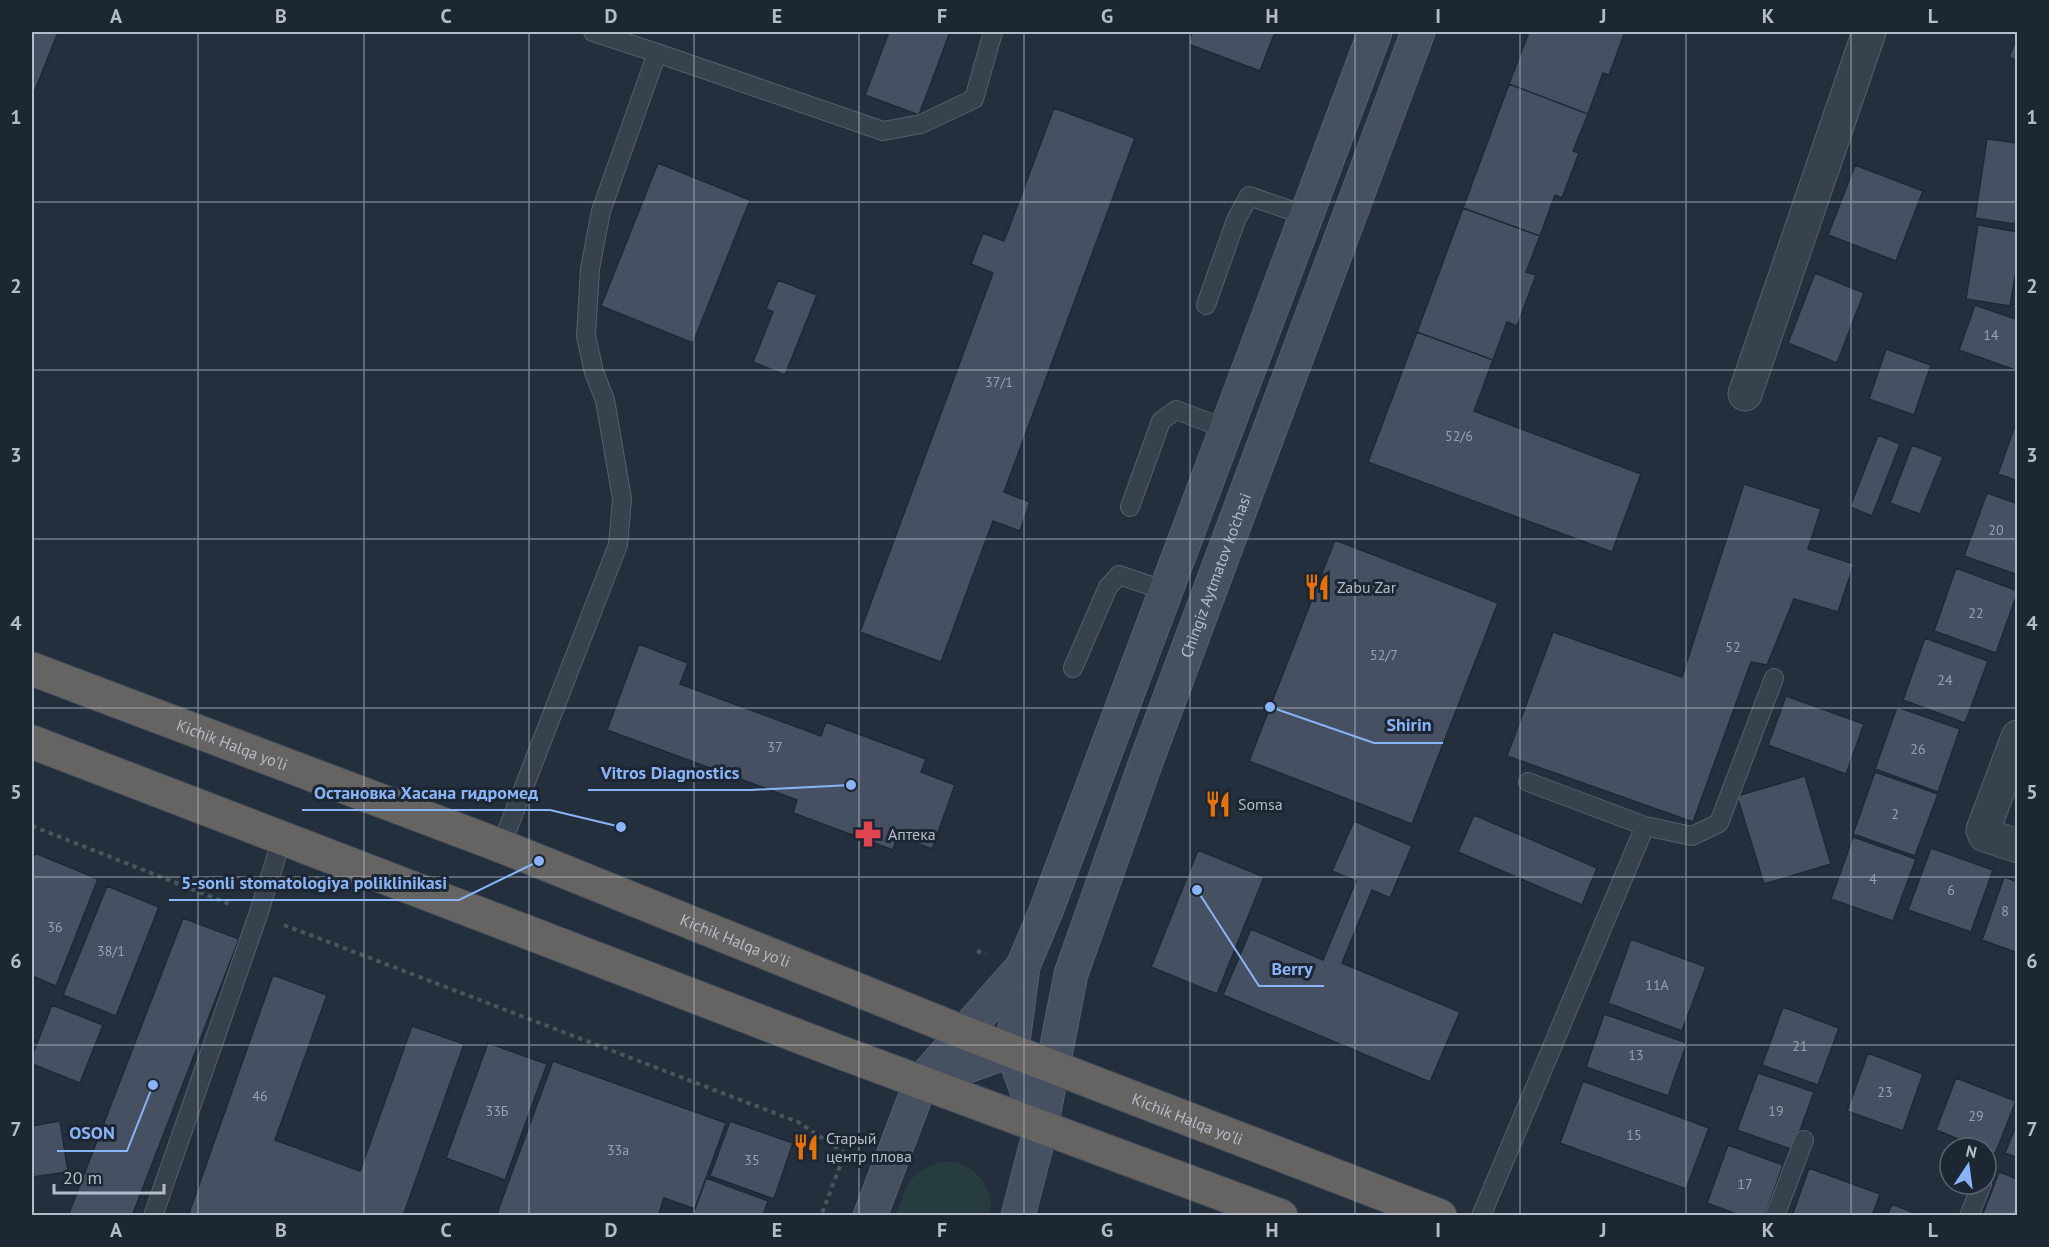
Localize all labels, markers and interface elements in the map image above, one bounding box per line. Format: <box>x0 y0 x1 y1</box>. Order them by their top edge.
text: A <box>110 3 123 29</box>
text: B <box>275 3 287 29</box>
text: C <box>440 3 452 29</box>
text: D <box>605 3 618 29</box>
text: E <box>772 3 782 29</box>
text: F <box>937 3 947 29</box>
text: G <box>1101 3 1113 29</box>
text: H <box>1265 3 1279 29</box>
text: I <box>1435 3 1441 29</box>
text: J <box>1599 3 1606 29</box>
text: K <box>1762 3 1775 29</box>
text: L <box>1928 3 1939 29</box>
text: 1 <box>10 104 22 130</box>
text: 1 <box>2026 104 2038 130</box>
text: 2 <box>10 273 22 299</box>
text: 2 <box>2026 273 2038 299</box>
house number: 14 <box>1983 326 1999 344</box>
house number: 37/1 <box>985 373 1013 391</box>
house number: 52/6 <box>1445 427 1473 445</box>
text: 3 <box>10 442 22 468</box>
text: 3 <box>2026 442 2038 468</box>
street label: Chingiz Aytmatov ko'chasi <box>1176 490 1255 660</box>
house number: 20 <box>1988 521 2004 539</box>
restaurant icon: Zabu Zar <box>1302 572 1332 602</box>
place label: Zabu Zar <box>1337 577 1397 597</box>
house number: 22 <box>1968 604 1984 622</box>
text: 4 <box>10 610 22 636</box>
text: 4 <box>2026 610 2038 636</box>
house number: 52 <box>1725 638 1741 656</box>
house number: 52/7 <box>1370 646 1398 664</box>
house number: 24 <box>1937 671 1953 689</box>
callout: Shirin <box>1374 707 1443 743</box>
text: Shirin <box>1386 713 1432 736</box>
street label: Kichik Halqa yo'li <box>174 714 291 775</box>
house number: 37 <box>767 738 783 756</box>
house number: 26 <box>1910 740 1926 758</box>
callout: Vitros Diagnostics <box>588 754 751 790</box>
text: Vitros Diagnostics <box>600 761 740 784</box>
callout: Остановка Хасана гидромед <box>302 774 550 810</box>
text: 5 <box>10 779 22 805</box>
text: 5 <box>2026 779 2038 805</box>
text: Остановка Хасана гидромед <box>314 781 538 804</box>
restaurant icon: Somsa <box>1203 789 1233 819</box>
place label: Somsa <box>1238 794 1283 814</box>
house number: 2 <box>1891 805 1899 823</box>
pharmacy icon: Аптека <box>853 819 883 849</box>
place label: Аптека <box>888 824 936 844</box>
callout: 5-sonli stomatologiya poliklinikasi <box>169 864 459 900</box>
house number: 4 <box>1869 870 1877 888</box>
text: 5-sonli stomatologiya poliklinikasi <box>181 871 447 894</box>
house number: 6 <box>1947 881 1955 899</box>
house number: 8 <box>2001 902 2009 920</box>
street label: Kichik Halqa yo'li <box>677 909 794 972</box>
house number: 36 <box>47 918 63 936</box>
house number: 38/1 <box>97 942 125 960</box>
text: 6 <box>10 948 22 974</box>
text: 6 <box>2026 948 2038 974</box>
callout: Berry <box>1259 950 1324 986</box>
text: Berry <box>1271 957 1313 980</box>
house number: 11А <box>1645 976 1670 994</box>
house number: 21 <box>1792 1037 1808 1055</box>
house number: 13 <box>1628 1046 1644 1064</box>
house number: 23 <box>1877 1083 1893 1101</box>
house number: 46 <box>252 1087 268 1105</box>
street label: Kichik Halqa yo'li <box>1129 1088 1246 1149</box>
house number: 33Б <box>486 1102 509 1120</box>
house number: 19 <box>1768 1102 1784 1120</box>
house number: 29 <box>1968 1107 1984 1125</box>
callout: OSON <box>57 1115 127 1151</box>
text: 7 <box>10 1116 22 1142</box>
text: 7 <box>2026 1116 2038 1142</box>
text: OSON <box>69 1121 115 1144</box>
house number: 15 <box>1626 1126 1642 1144</box>
place label: Старый центр плова <box>826 1128 912 1166</box>
restaurant icon: Старый центр плова <box>791 1132 821 1162</box>
north arrow <box>1938 1136 1998 1196</box>
text: N <box>1964 1140 1979 1162</box>
house number: 33а <box>607 1141 629 1159</box>
house number: 35 <box>744 1151 760 1169</box>
scale bar <box>54 1157 164 1195</box>
text: 20 m <box>63 1166 102 1189</box>
house number: 17 <box>1737 1175 1753 1193</box>
text: A <box>110 1217 123 1243</box>
text: B <box>275 1217 287 1243</box>
text: C <box>440 1217 452 1243</box>
text: D <box>605 1217 618 1243</box>
text: E <box>772 1217 782 1243</box>
text: F <box>937 1217 947 1243</box>
text: G <box>1101 1217 1113 1243</box>
text: H <box>1265 1217 1279 1243</box>
text: I <box>1435 1217 1441 1243</box>
text: J <box>1599 1217 1606 1243</box>
text: K <box>1762 1217 1775 1243</box>
text: L <box>1928 1217 1939 1243</box>

